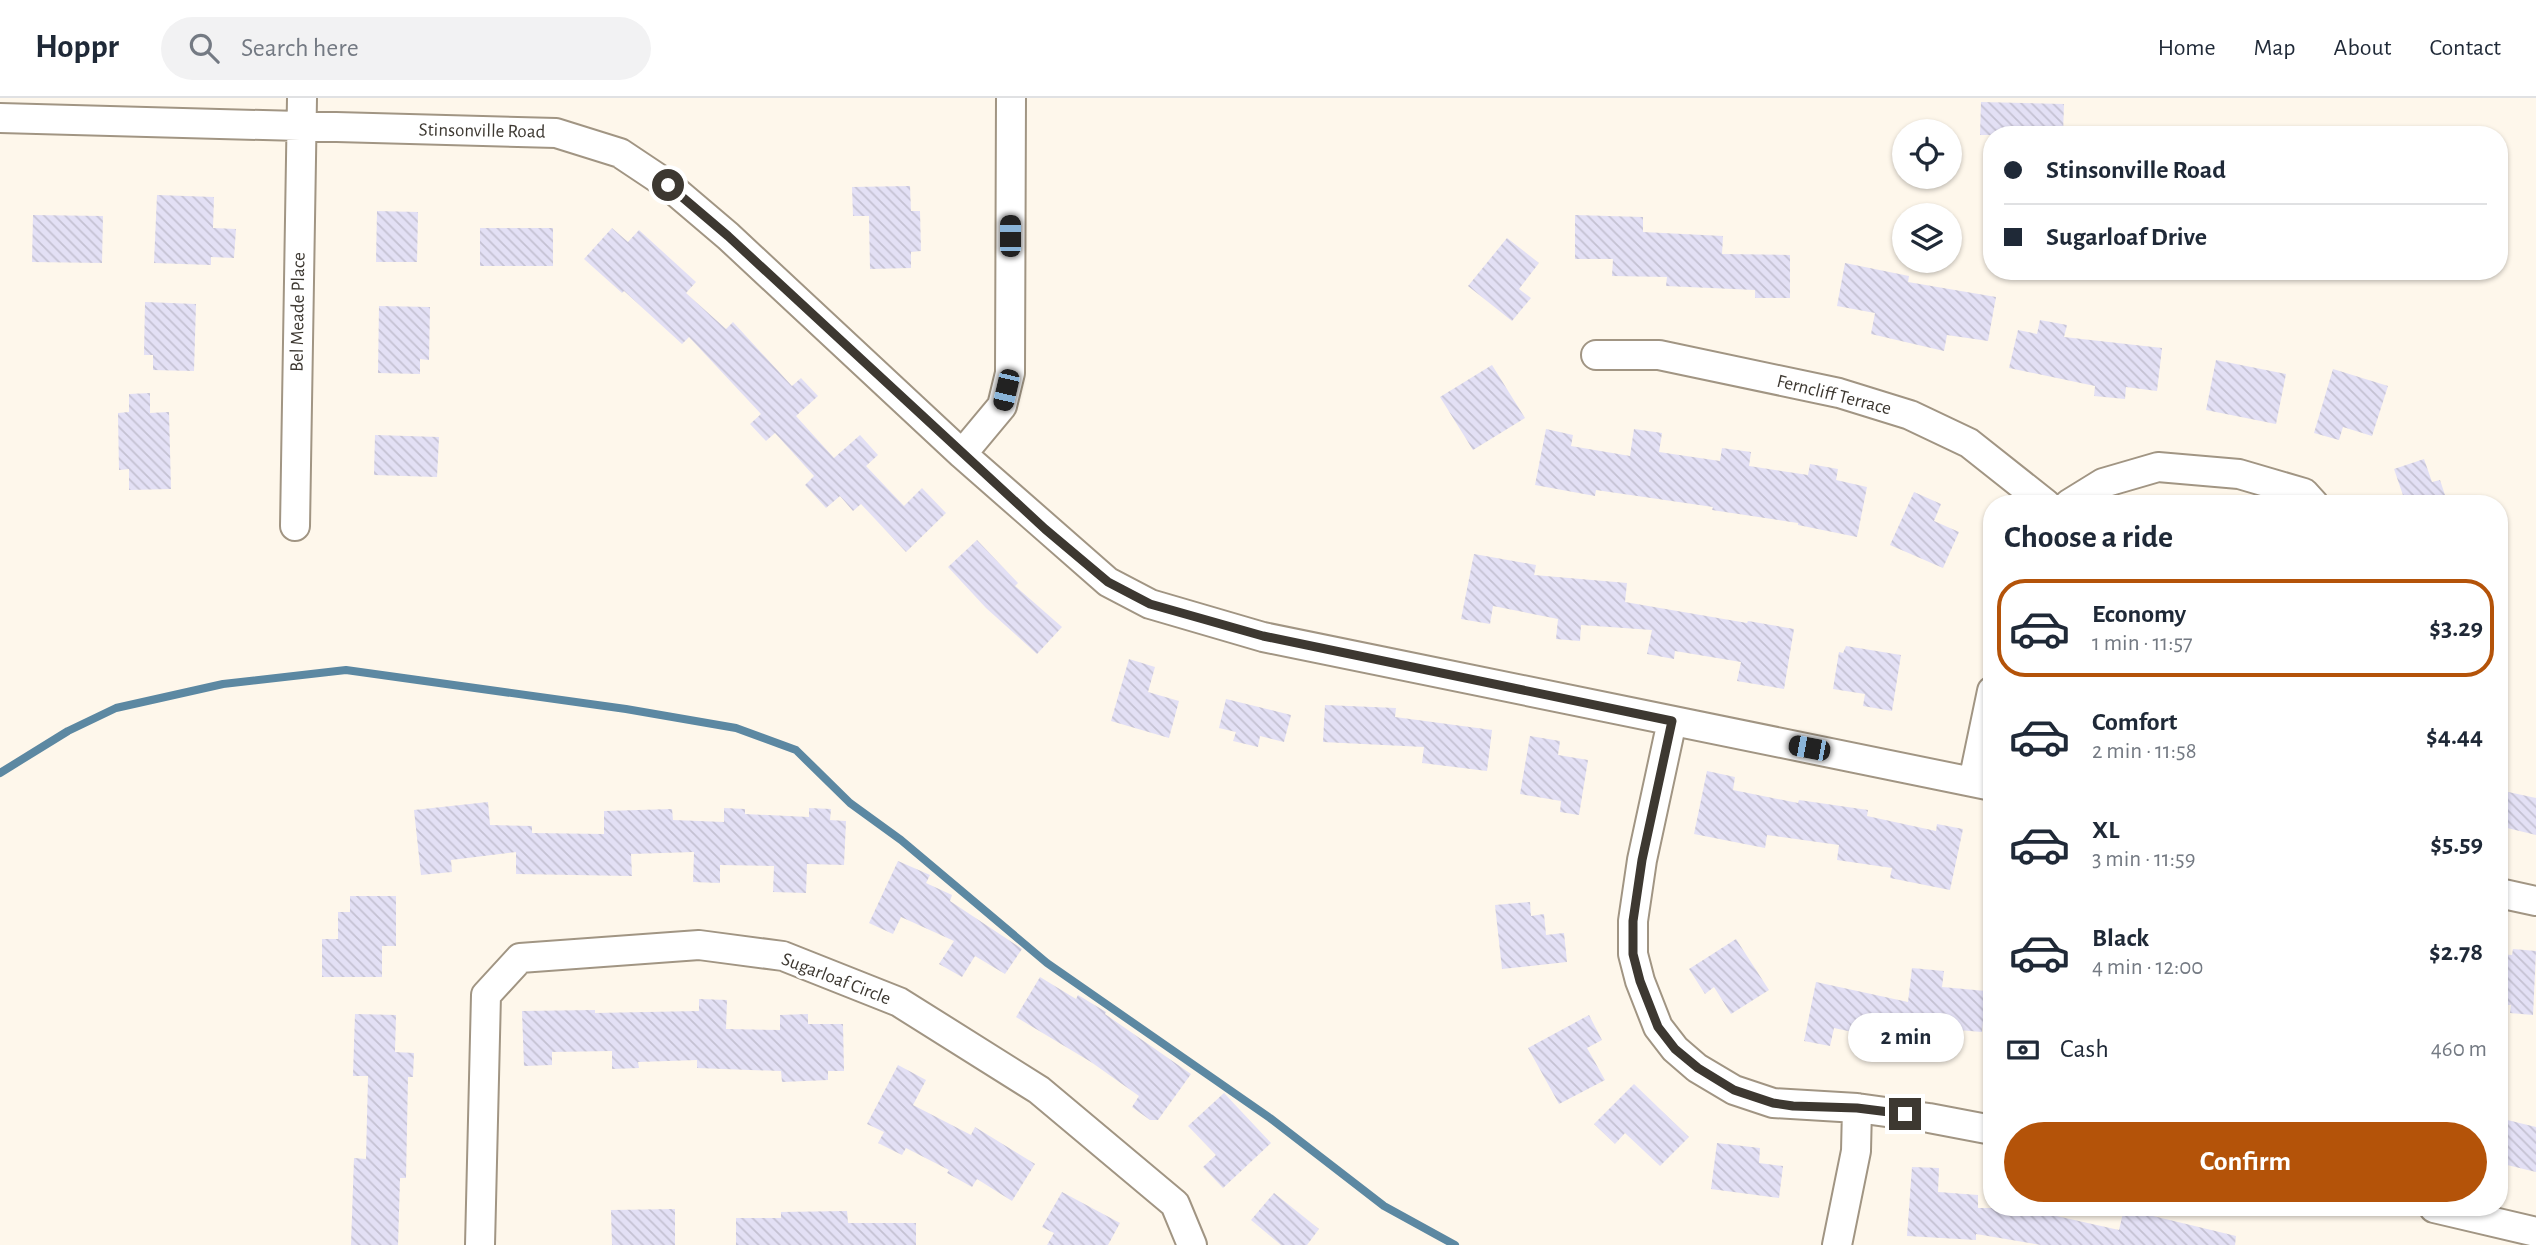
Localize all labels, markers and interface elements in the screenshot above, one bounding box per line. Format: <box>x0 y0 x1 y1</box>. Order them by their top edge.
search box <box>161 17 651 80</box>
icon: search <box>185 29 223 67</box>
text: Hoppr <box>35 31 119 64</box>
text: Search here <box>241 35 359 61</box>
text: Home <box>2158 36 2216 60</box>
text: Map <box>2254 36 2296 60</box>
text: About <box>2334 36 2391 60</box>
text: Contact <box>2429 36 2501 60</box>
map controls <box>1892 119 1962 273</box>
button: locate <box>1892 119 1962 189</box>
street label: Stinsonville Road <box>418 120 546 142</box>
text: Stinsonville Road <box>2046 157 2226 183</box>
route start <box>652 169 684 201</box>
button: layers <box>1892 203 1962 273</box>
car <box>1000 215 1021 257</box>
text: Sugarloaf Drive <box>2046 224 2207 250</box>
street label: Bel Meade Place <box>287 252 309 372</box>
car <box>992 367 1021 413</box>
street label: Ferncliff Terrace <box>1775 372 1893 418</box>
text: Choose a ride <box>2004 521 2173 553</box>
icon: car <box>2008 597 2071 660</box>
text: Economy <box>2092 601 2186 627</box>
text: $3.29 <box>2429 615 2483 641</box>
text: 1 min · 11:57 <box>2092 632 2193 655</box>
icon: car <box>2008 705 2071 768</box>
text: Comfort <box>2092 709 2177 735</box>
text: $4.44 <box>2426 723 2483 749</box>
car <box>1787 734 1832 762</box>
text: 2 min · 11:58 <box>2092 740 2197 763</box>
icon: car <box>2008 813 2071 876</box>
text: XL <box>2092 817 2119 843</box>
text: $5.59 <box>2430 831 2483 857</box>
text: 3 min · 11:59 <box>2092 848 2195 871</box>
icon: car <box>2008 921 2071 984</box>
text: Black <box>2092 925 2149 951</box>
text: $2.78 <box>2429 939 2483 965</box>
street label: Sugarloaf Circle <box>779 949 893 1009</box>
text: 4 min · 12:00 <box>2092 956 2203 979</box>
callout: 2 min <box>1847 1012 1963 1062</box>
text: 2 min <box>1880 1026 1932 1049</box>
icon: cash <box>2004 1031 2042 1069</box>
text: Cash <box>2060 1036 2109 1062</box>
text: 460 m <box>2431 1038 2487 1061</box>
route end <box>1889 1098 1921 1130</box>
button: Confirm <box>2004 1122 2487 1202</box>

